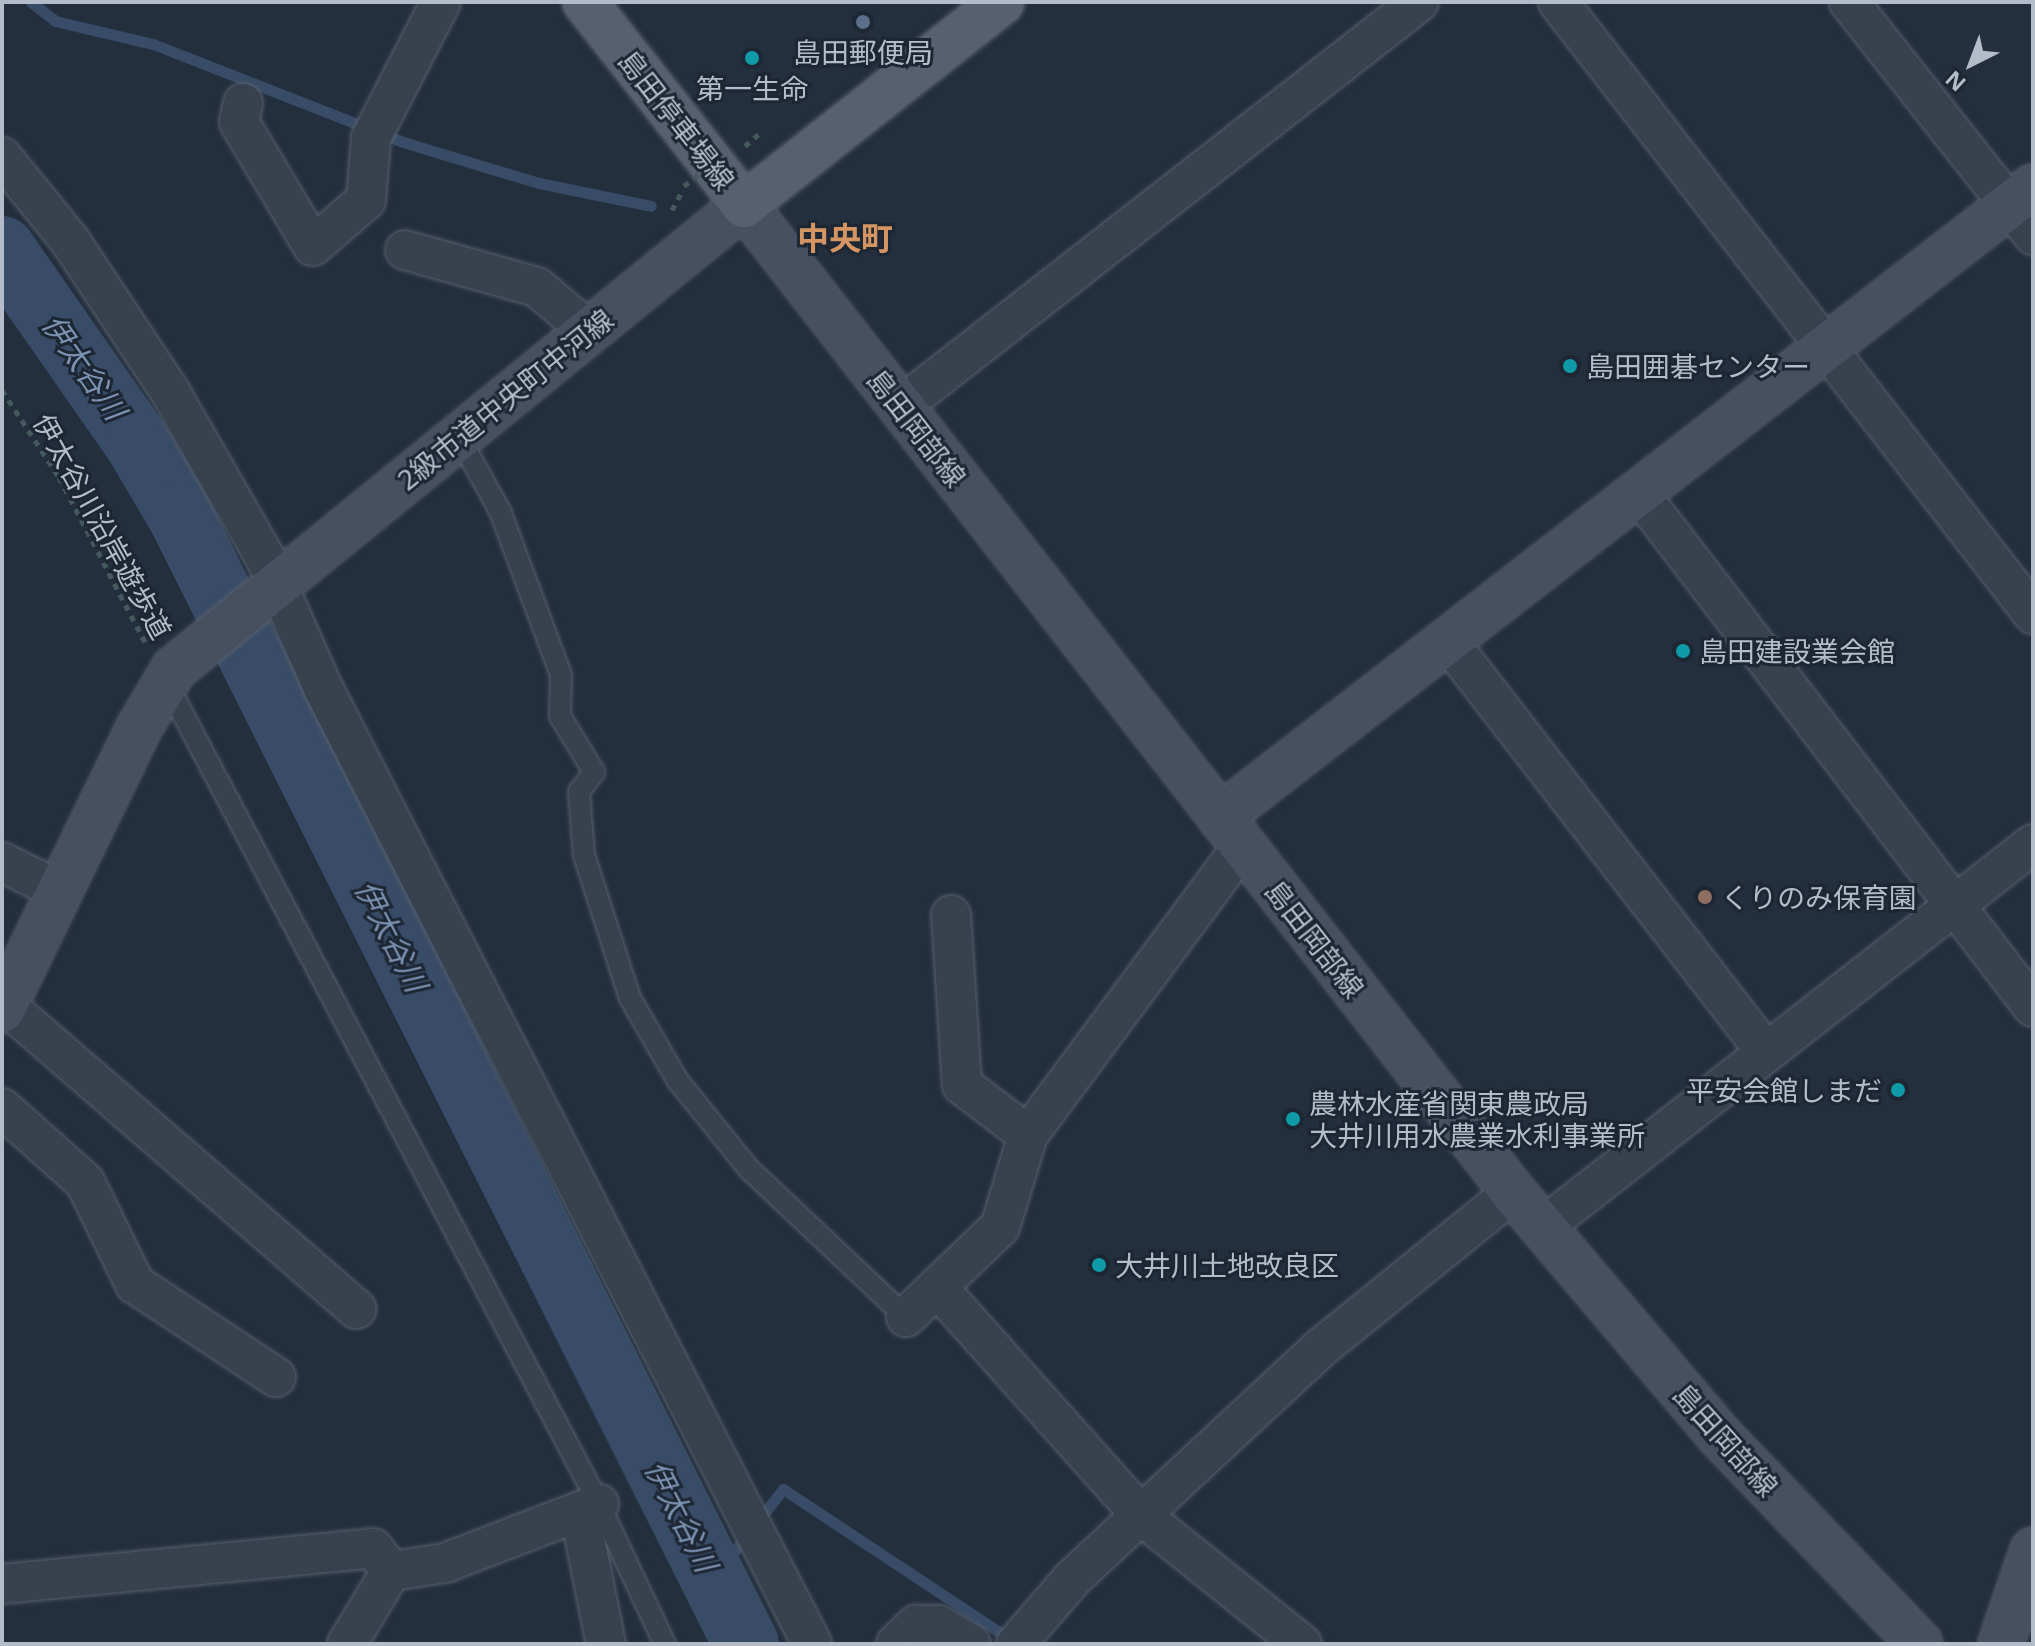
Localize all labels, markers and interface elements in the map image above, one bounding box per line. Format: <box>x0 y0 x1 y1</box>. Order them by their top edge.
marker: 島田郵便局 <box>854 13 872 31</box>
north arrow <box>1931 24 2011 104</box>
place label: 島田郵便局 <box>793 35 933 69</box>
street label: 島田停車場線 <box>612 43 742 197</box>
marker: 第一生命 <box>743 49 761 67</box>
text: N <box>1938 65 1972 99</box>
place label: 第一生命 <box>696 71 808 105</box>
district label: 中央町 <box>797 219 893 257</box>
street label: 2級市道中央町中河線 <box>390 302 620 496</box>
water label: 伊太谷川 <box>35 308 133 426</box>
place label: 島田囲碁センター <box>1586 349 1810 383</box>
marker: 島田囲碁センター <box>1561 357 1579 375</box>
street label: 島田岡部線 <box>861 362 973 494</box>
street label: 伊太谷川沿岸遊歩道 <box>27 408 179 644</box>
place label: 島田建設業会館 <box>1699 634 1895 668</box>
marker: 島田建設業会館 <box>1674 642 1692 660</box>
street label: 島田岡部線 <box>1259 873 1371 1005</box>
water label: 伊太谷川 <box>348 874 434 998</box>
place label: くりのみ保育園 <box>1721 880 1917 914</box>
marker: くりのみ保育園 <box>1696 888 1714 906</box>
place label: 平安会館しまだ <box>1686 1073 1882 1107</box>
marker: 平安会館しまだ <box>1889 1081 1907 1099</box>
place label: 農林水産省関東農政局 大井川用水農業水利事業所 <box>1309 1086 1645 1152</box>
marker: 農林水産省関東農政局 大井川用水農業水利事業所 <box>1284 1110 1302 1128</box>
place label: 大井川土地改良区 <box>1115 1248 1339 1282</box>
marker: 大井川土地改良区 <box>1090 1256 1108 1274</box>
street label: 島田岡部線 <box>1667 1377 1785 1503</box>
water label: 伊太谷川 <box>638 1454 724 1578</box>

